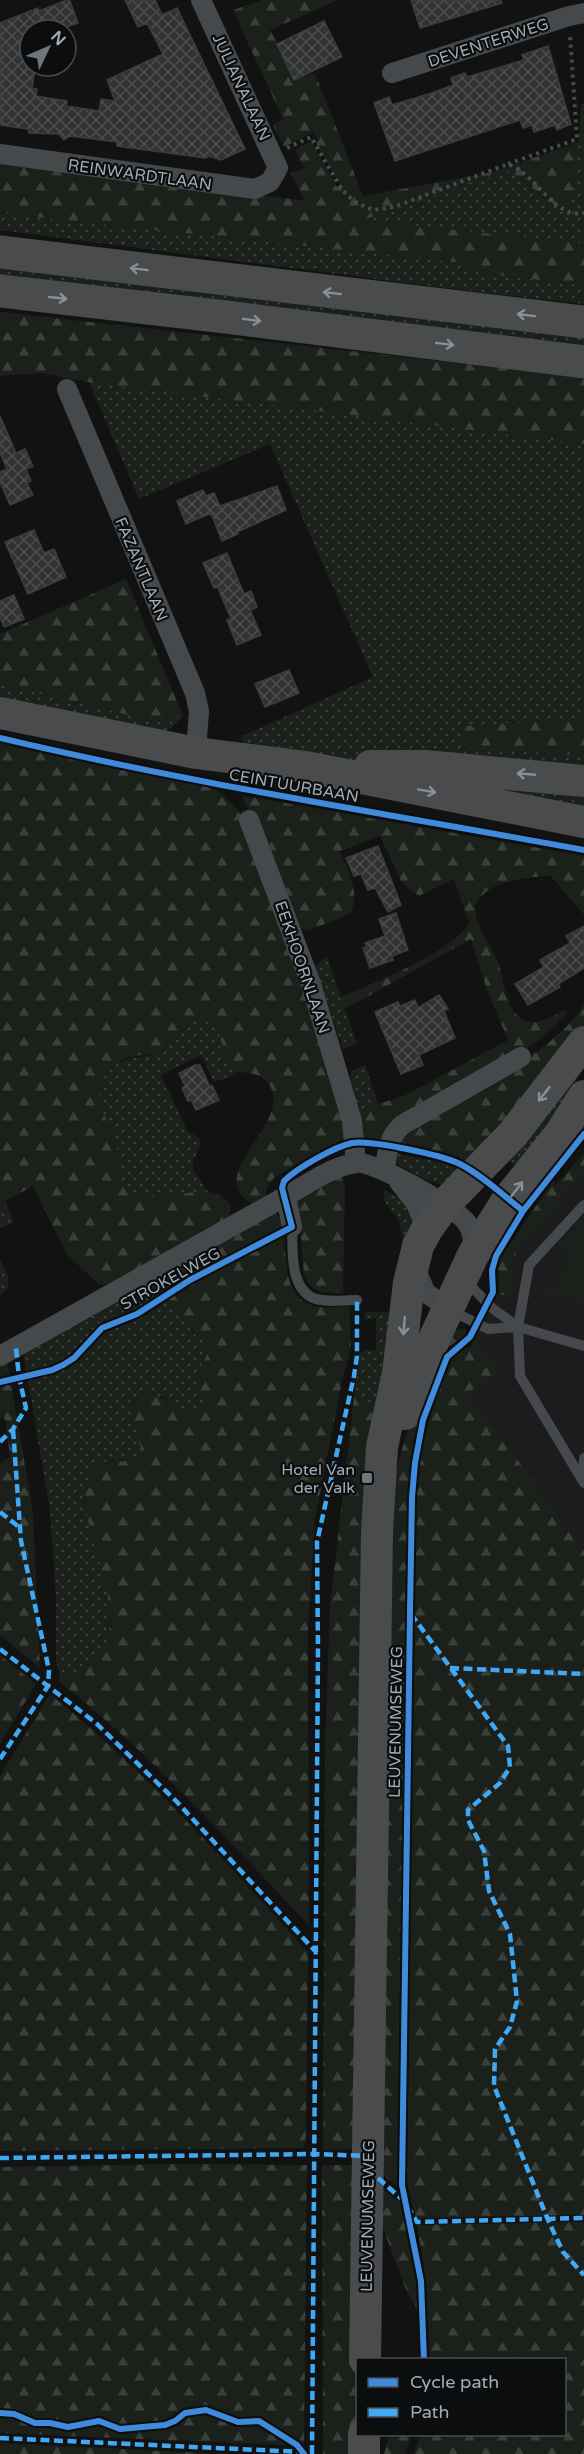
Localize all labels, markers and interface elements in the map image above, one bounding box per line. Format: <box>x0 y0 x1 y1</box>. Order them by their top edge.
street label: DEVENTERWEG <box>425 14 551 72</box>
north arrow <box>18 18 78 78</box>
text: N <box>46 27 70 50</box>
street label: JULIANALAAN <box>208 31 275 144</box>
street label: REINWARDTLAAN <box>67 155 213 195</box>
one-way arrow <box>129 264 149 275</box>
one-way arrow <box>323 287 343 298</box>
one-way arrow <box>48 292 68 303</box>
one-way arrow <box>516 310 536 321</box>
one-way arrow <box>241 315 261 326</box>
one-way arrow <box>435 339 455 350</box>
street label: FAZANTLAAN <box>110 514 172 624</box>
street label: CEINTUURBAAN <box>227 765 360 807</box>
one-way arrow <box>516 769 536 780</box>
one-way arrow <box>417 786 437 797</box>
street label: EEKHOORNLAAN <box>270 898 334 1036</box>
one-way arrow <box>537 1086 550 1102</box>
one-way arrow <box>510 1181 523 1197</box>
street label: STROKELWEG <box>117 1243 224 1315</box>
one-way arrow <box>398 1315 409 1335</box>
place label: Hotel Van der Valk <box>281 1460 355 1498</box>
marker: Hotel Van der Valk <box>360 1471 374 1485</box>
street label: LEUVENUMSEWEG <box>385 1646 407 1798</box>
street label: LEUVENUMSEWEG <box>357 2140 379 2292</box>
legend <box>356 2358 566 2436</box>
text: Cycle path <box>410 2371 499 2393</box>
text: Path <box>410 2401 449 2423</box>

